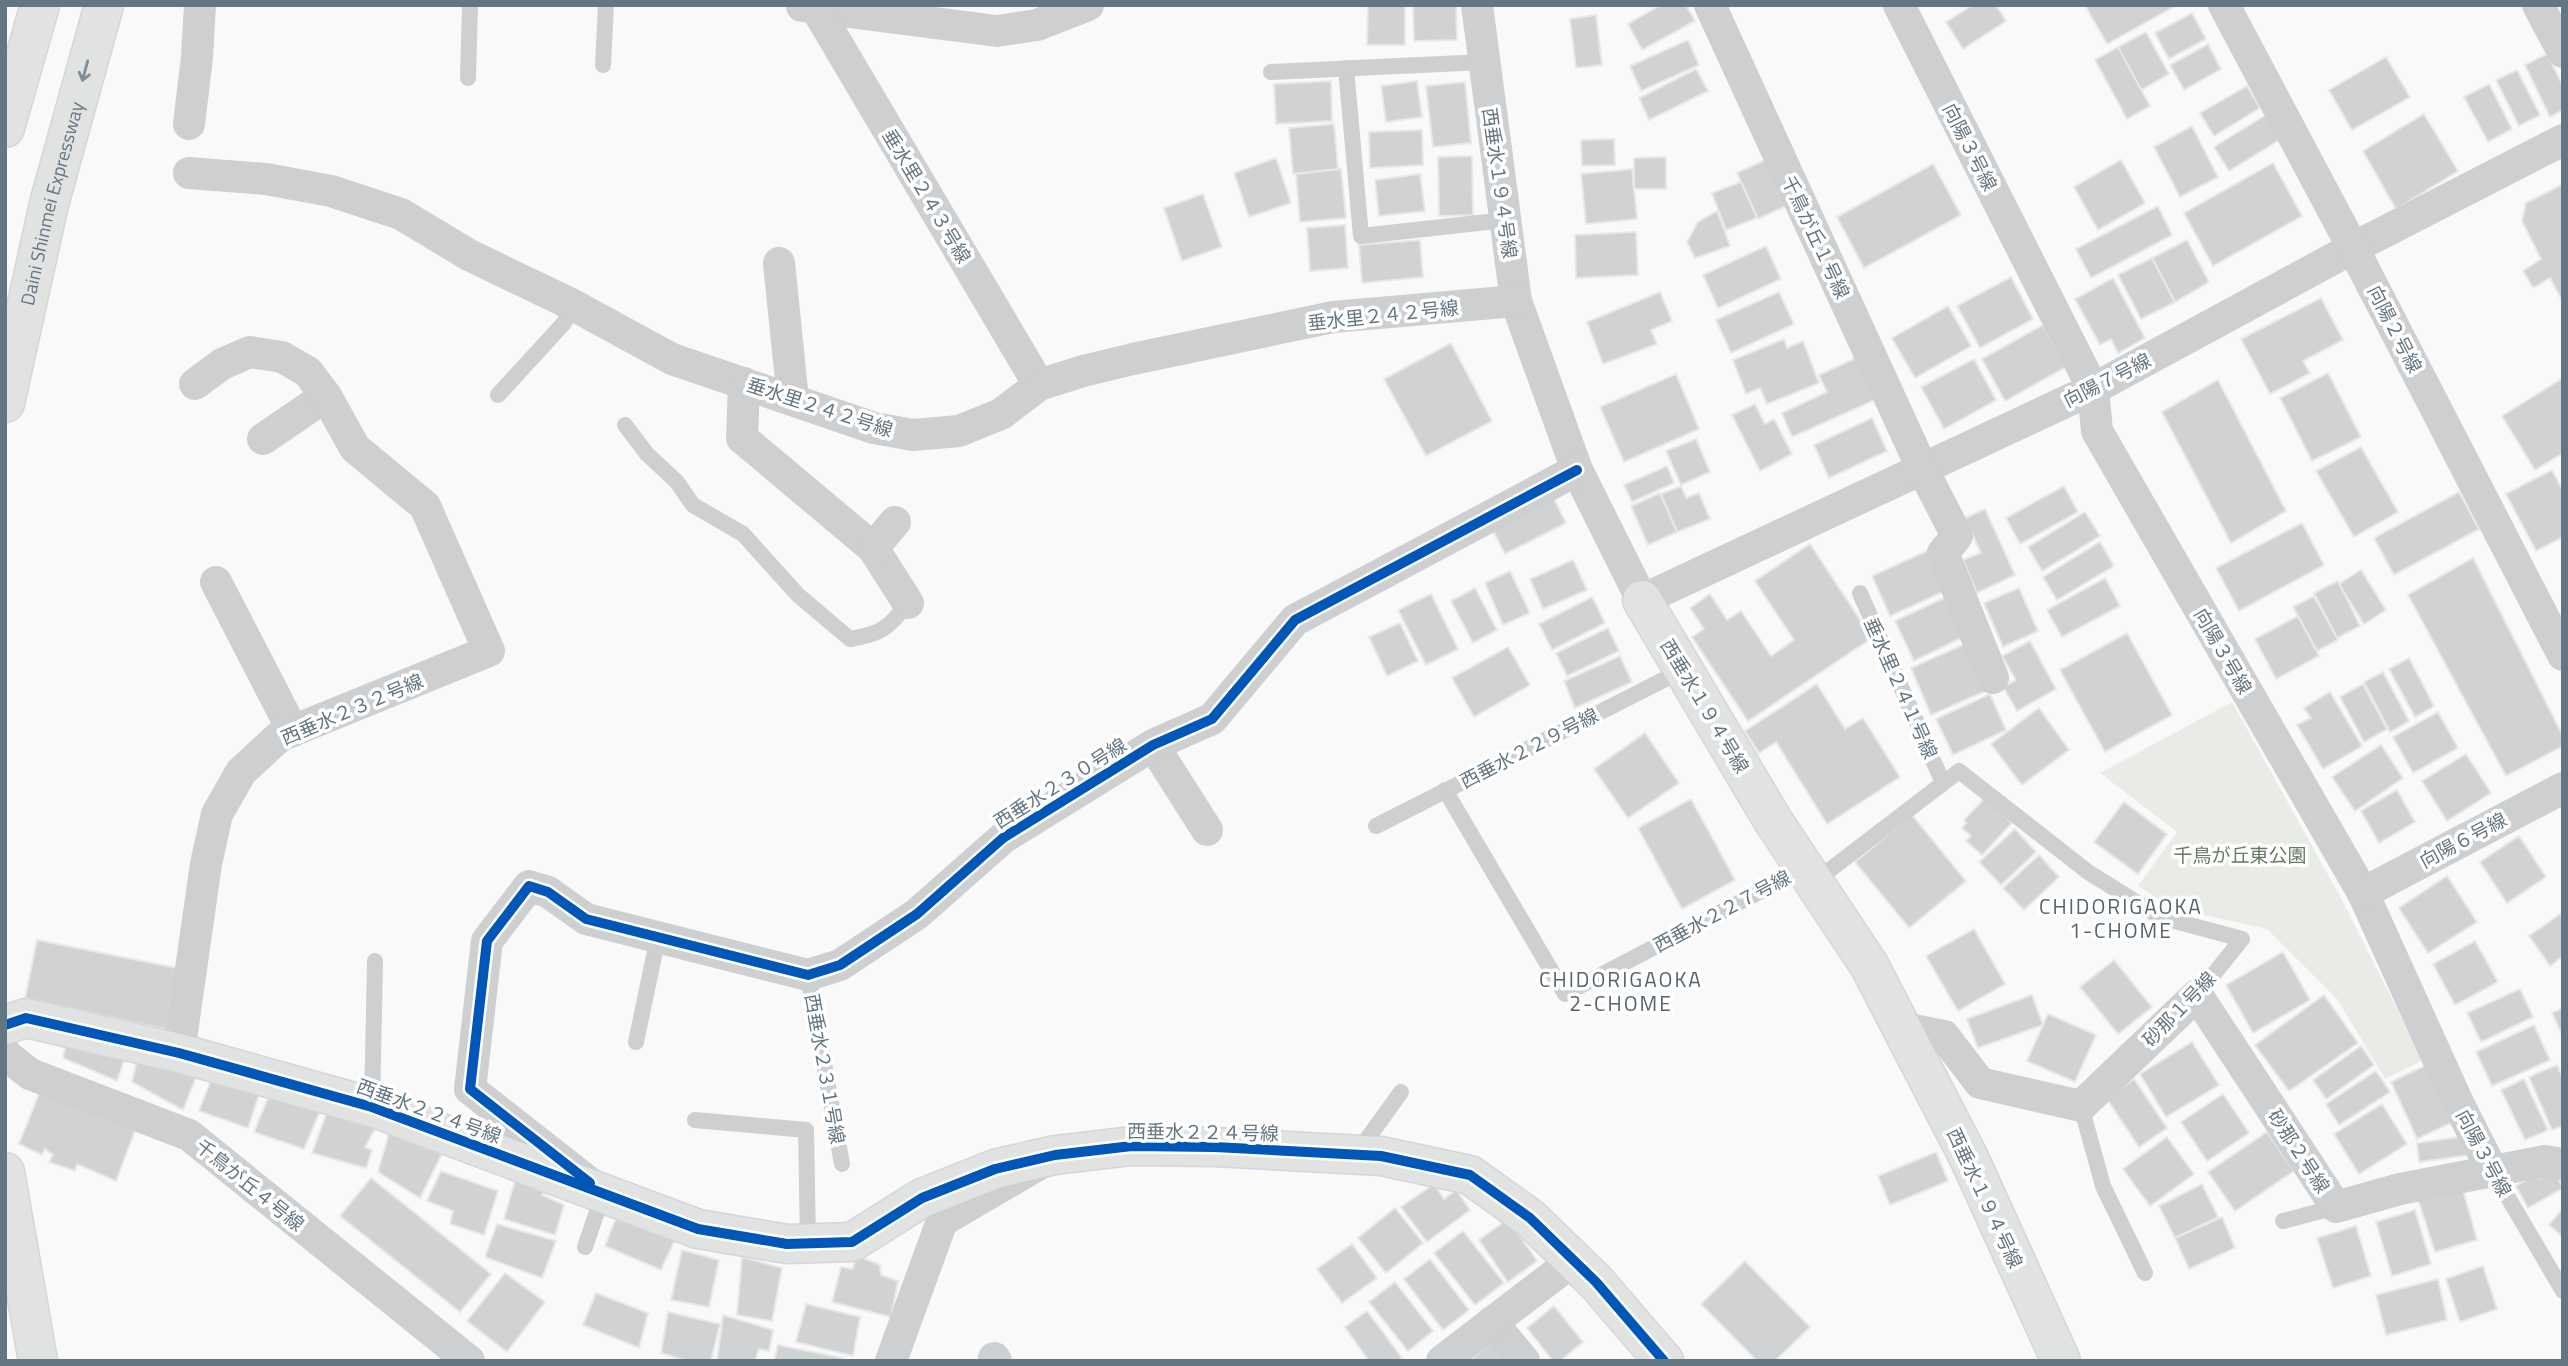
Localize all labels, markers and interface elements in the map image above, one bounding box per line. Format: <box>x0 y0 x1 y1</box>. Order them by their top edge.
one-way arrow <box>78 60 91 82</box>
street label: Daini Shinmei Expressway <box>12 98 91 308</box>
street label: 向陽３号線 <box>1936 98 2005 196</box>
street label: 西垂水１９４号線 <box>1476 106 1525 260</box>
street label: 垂水里２４３号線 <box>876 123 979 268</box>
street label: 千鳥が丘１号線 <box>1775 170 1858 303</box>
street label: 向陽２号線 <box>2361 280 2430 378</box>
street label: 垂水里２４２号線 <box>1306 292 1460 337</box>
street label: 向陽７号線 <box>2058 345 2156 414</box>
street label: 垂水里２４２号線 <box>743 369 897 444</box>
street label: 向陽３号線 <box>2187 602 2260 699</box>
street label: 垂水里２４１号線 <box>1857 612 1946 763</box>
street label: 西垂水１９４号線 <box>1654 633 1757 778</box>
street label: 西垂水２３２号線 <box>276 665 427 752</box>
street label: 西垂水２２９号線 <box>1454 700 1603 795</box>
street label: 西垂水２３０号線 <box>988 730 1132 835</box>
street label: 向陽６号線 <box>2414 804 2512 875</box>
park label: 千鳥が丘東公園 <box>2173 840 2307 869</box>
street label: 西垂水２２７号線 <box>1648 862 1796 959</box>
district label: CHIDORIGAOKA 1-CHOME <box>2039 890 2203 946</box>
district label: CHIDORIGAOKA 2-CHOME <box>1539 963 1703 1019</box>
street label: 砂那１号線 <box>2135 964 2222 1053</box>
street label: 西垂水２３１号線 <box>798 992 853 1146</box>
street label: 西垂水２２４号線 <box>353 1071 506 1150</box>
street label: 砂那２号線 <box>2261 1103 2337 1198</box>
street label: 向陽３号線 <box>2449 1104 2520 1202</box>
street label: 西垂水２２４号線 <box>1127 1116 1279 1147</box>
street label: 西垂水１９４号線 <box>1940 1123 2031 1273</box>
street label: 千鳥が丘４号線 <box>190 1131 311 1238</box>

